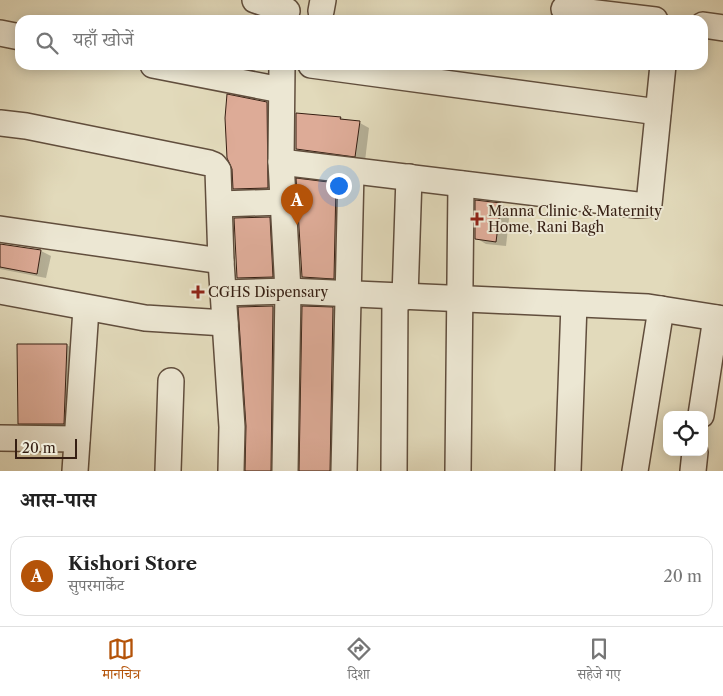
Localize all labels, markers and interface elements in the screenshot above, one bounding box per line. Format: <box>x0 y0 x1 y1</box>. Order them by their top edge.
search box <box>15 15 708 70</box>
text: यहाँ खोजें <box>73 28 134 51</box>
icon: search <box>33 29 61 57</box>
your location <box>326 173 352 199</box>
pin: A <box>281 184 313 225</box>
place label: Manna Clinic & Maternity Home, Rani Bagh <box>488 202 662 236</box>
marker: Manna Clinic & Maternity Home, Rani Bagh <box>470 212 484 226</box>
place label: CGHS Dispensary <box>208 283 328 301</box>
marker: CGHS Dispensary <box>192 286 204 298</box>
map controls <box>663 411 708 456</box>
button: locate <box>663 411 708 456</box>
scale bar <box>15 436 78 459</box>
text: 20 m <box>22 439 56 457</box>
text: आस-पास <box>20 487 96 512</box>
text: Kishori Store <box>68 552 197 575</box>
text: A <box>31 566 43 586</box>
text: 20 m <box>663 566 702 586</box>
text: सुपरमार्केट <box>68 575 124 595</box>
tab: मानचित्र <box>102 635 140 688</box>
tab: दिशा <box>345 635 373 688</box>
tab: सहेजे गए <box>577 635 621 688</box>

